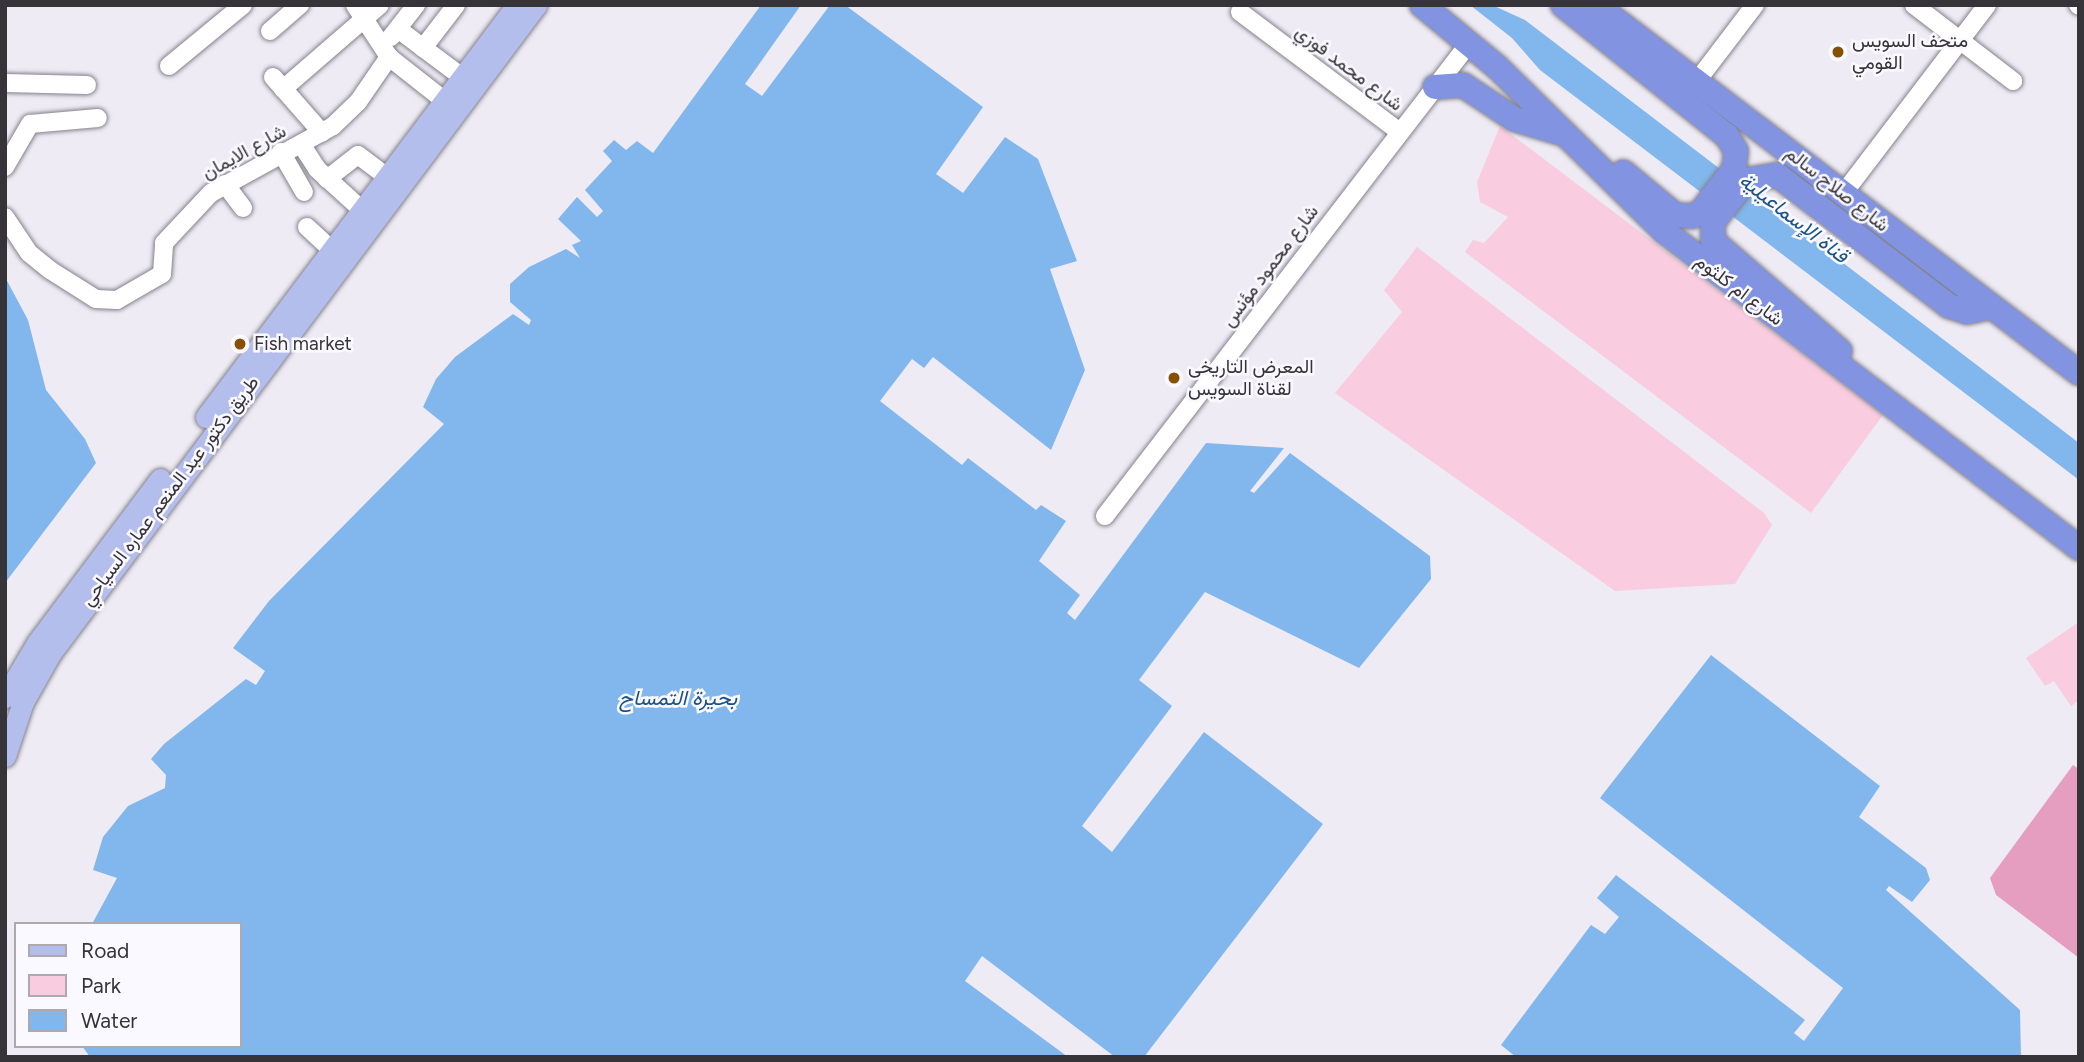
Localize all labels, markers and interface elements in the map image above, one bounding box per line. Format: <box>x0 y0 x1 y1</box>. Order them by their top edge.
street label: شارع محمد فوزي <box>1291 20 1407 116</box>
place label: متحف السويس القومي <box>1852 30 1968 74</box>
marker: متحف السويس القومي <box>1830 44 1846 60</box>
street label: شارع الايمان <box>198 120 290 184</box>
street label: شارع صلاح سالم <box>1781 142 1893 236</box>
water label: قناة الإسماعيلية <box>1734 168 1854 268</box>
street label: شارع محمود مؤنس <box>1217 201 1323 331</box>
street label: شارع ام كلثوم <box>1690 249 1788 331</box>
place label: Fish market <box>254 333 352 355</box>
marker: Fish market <box>232 336 248 352</box>
place label: المعرض التاريخى لقناة السويس <box>1188 356 1314 400</box>
marker: المعرض التاريخى لقناة السويس <box>1166 370 1182 386</box>
street label: طريق دكتور عبد المنعم عماره السياحي <box>76 372 264 610</box>
water label: بحيرة التمساح <box>619 685 737 711</box>
legend <box>14 922 242 1048</box>
text: Road <box>81 938 129 963</box>
text: Park <box>81 973 121 998</box>
text: Water <box>81 1008 137 1033</box>

